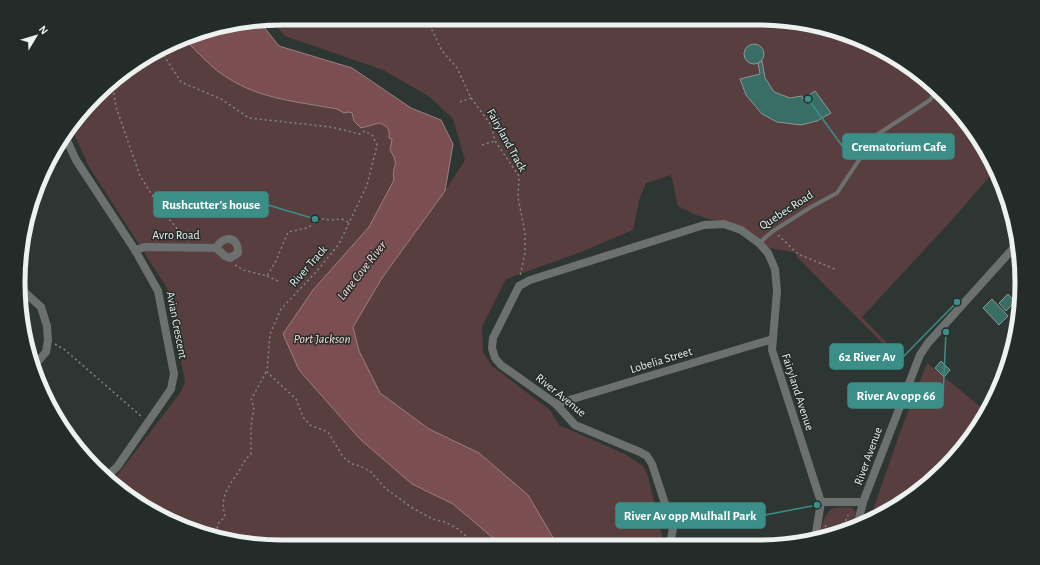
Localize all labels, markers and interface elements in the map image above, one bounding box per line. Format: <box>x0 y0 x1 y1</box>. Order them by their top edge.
north arrow <box>16 16 56 56</box>
text: N <box>37 24 50 37</box>
street label: Fairyland Track <box>484 107 529 174</box>
callout: Crematorium Cafe <box>843 134 954 159</box>
text: Crematorium Cafe <box>852 141 946 154</box>
street label: Quebec Road <box>757 188 816 233</box>
callout: Rushcutter's house <box>154 192 268 217</box>
text: Rushcutter's house <box>162 199 260 212</box>
street label: Avro Road <box>152 229 200 241</box>
water label: Lane Cove River <box>335 238 390 303</box>
street label: River Track <box>287 243 329 289</box>
street label: Avian Crescent <box>165 290 189 360</box>
water label: Port Jackson <box>294 333 350 346</box>
callout: 62 River Av <box>830 344 903 369</box>
street label: Lobelia Street <box>629 345 694 375</box>
text: 62 River Av <box>839 351 896 364</box>
street label: Fairyland Avenue <box>779 352 816 432</box>
street label: River Avenue <box>534 371 588 419</box>
callout: River Av opp 66 <box>848 383 943 408</box>
text: River Av opp 66 <box>857 390 935 403</box>
street label: River Avenue <box>852 425 884 487</box>
callout: River Av opp Mulhall Park <box>616 503 765 528</box>
text: River Av opp Mulhall Park <box>624 510 757 523</box>

